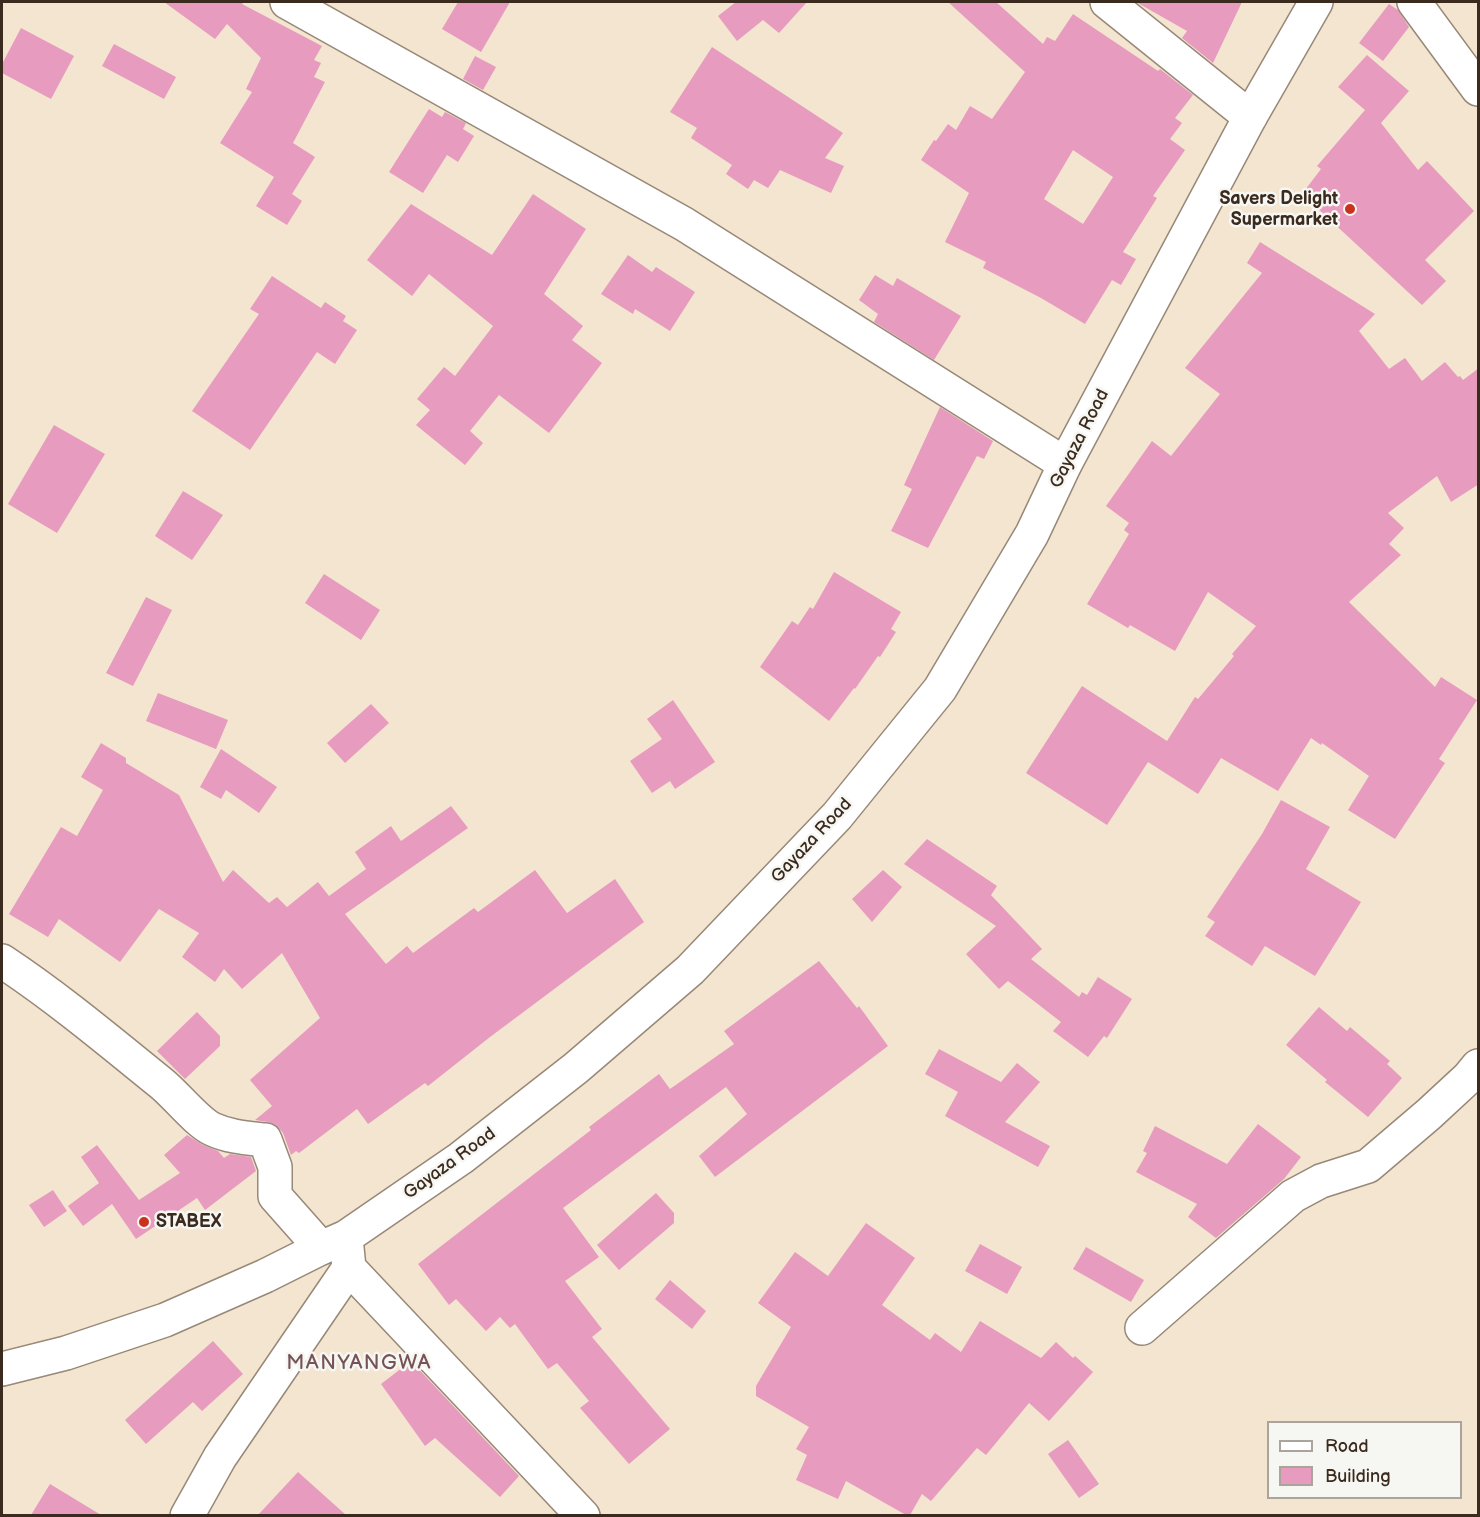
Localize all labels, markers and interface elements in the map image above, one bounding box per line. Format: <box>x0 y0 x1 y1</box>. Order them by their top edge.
place label: Savers Delight Supermarket <box>1219 188 1338 230</box>
marker: Savers Delight Supermarket <box>1343 202 1357 216</box>
street label: Gayaza Road <box>1046 386 1114 492</box>
street label: Gayaza Road <box>767 794 857 888</box>
street label: Gayaza Road <box>400 1123 500 1205</box>
place label: STABEX <box>156 1211 221 1233</box>
marker: STABEX <box>137 1215 151 1229</box>
district label: MANYANGWA <box>286 1351 432 1377</box>
legend <box>1267 1421 1462 1499</box>
text: Road <box>1325 1436 1369 1457</box>
text: Building <box>1325 1466 1391 1487</box>

